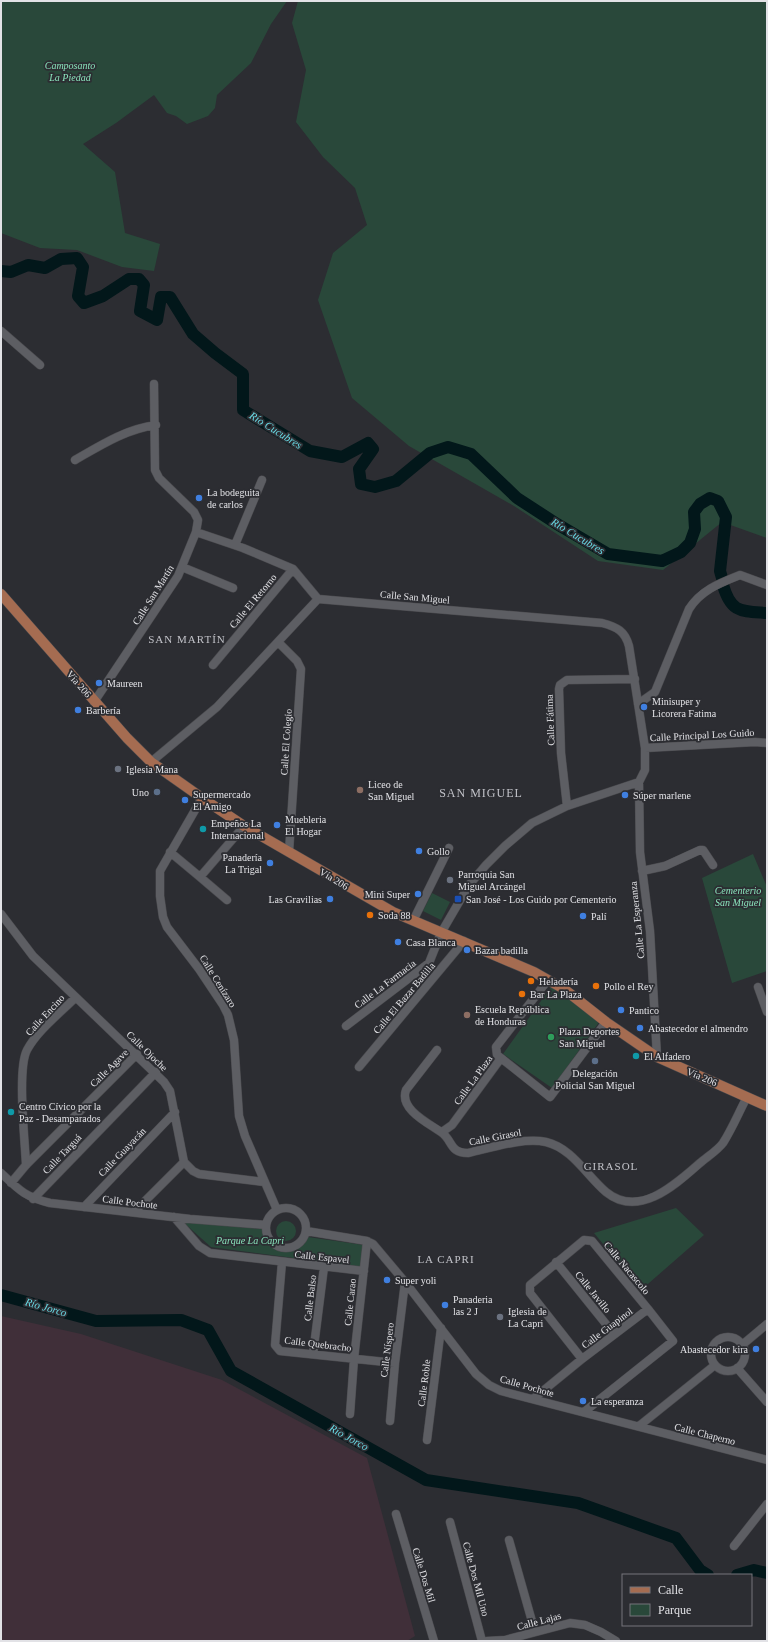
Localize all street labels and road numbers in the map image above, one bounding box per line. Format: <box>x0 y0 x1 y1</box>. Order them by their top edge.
street label: Calle San Martín <box>130 563 176 627</box>
street label: Calle El Retorno <box>227 572 279 630</box>
street label: Calle San Miguel <box>380 588 451 606</box>
street label: Vía 206 <box>64 668 94 700</box>
street label: Calle Fátima <box>544 694 556 746</box>
street label: Calle El Colegio <box>278 708 294 776</box>
street label: Calle Principal Los Guido <box>649 727 755 743</box>
street label: Vía 206 <box>317 866 351 892</box>
street label: Calle La Esperanza <box>627 880 647 959</box>
street label: Calle Cenízaro <box>198 953 238 1009</box>
street label: Calle La Farmacia <box>352 957 418 1011</box>
street label: Calle El Bazar Badilla <box>371 960 437 1036</box>
street label: Calle Encino <box>23 992 67 1038</box>
street label: Calle Ojoche <box>124 1029 170 1074</box>
street label: Calle Agave <box>88 1046 131 1089</box>
street label: Calle La Plaza <box>451 1053 495 1107</box>
street label: Vía 206 <box>685 1066 719 1088</box>
street label: Calle Guayacán <box>96 1125 148 1179</box>
street label: Calle Girasol <box>468 1126 522 1147</box>
street label: Calle Targuá <box>40 1131 84 1176</box>
street label: Calle Pochote <box>102 1193 159 1211</box>
street label: Calle Nacascolo <box>602 1239 652 1297</box>
street label: Calle Espavel <box>294 1249 350 1265</box>
street label: Calle Javillo <box>573 1269 613 1315</box>
street label: Calle Balso <box>302 1274 318 1322</box>
street label: Calle Carao <box>342 1278 358 1326</box>
street label: Calle Guapinol <box>579 1305 635 1351</box>
street label: Calle Níspero <box>378 1322 396 1378</box>
street label: Calle Quebracho <box>284 1334 352 1354</box>
street label: Calle Roble <box>416 1358 432 1407</box>
street label: Calle Pochote <box>499 1373 556 1399</box>
street label: Calle Chaperno <box>673 1421 737 1447</box>
street label: Calle Dos Mil Uno <box>461 1541 491 1617</box>
street label: Calle Dos Mil <box>410 1546 438 1604</box>
street label: Calle Lajas <box>516 1610 562 1632</box>

